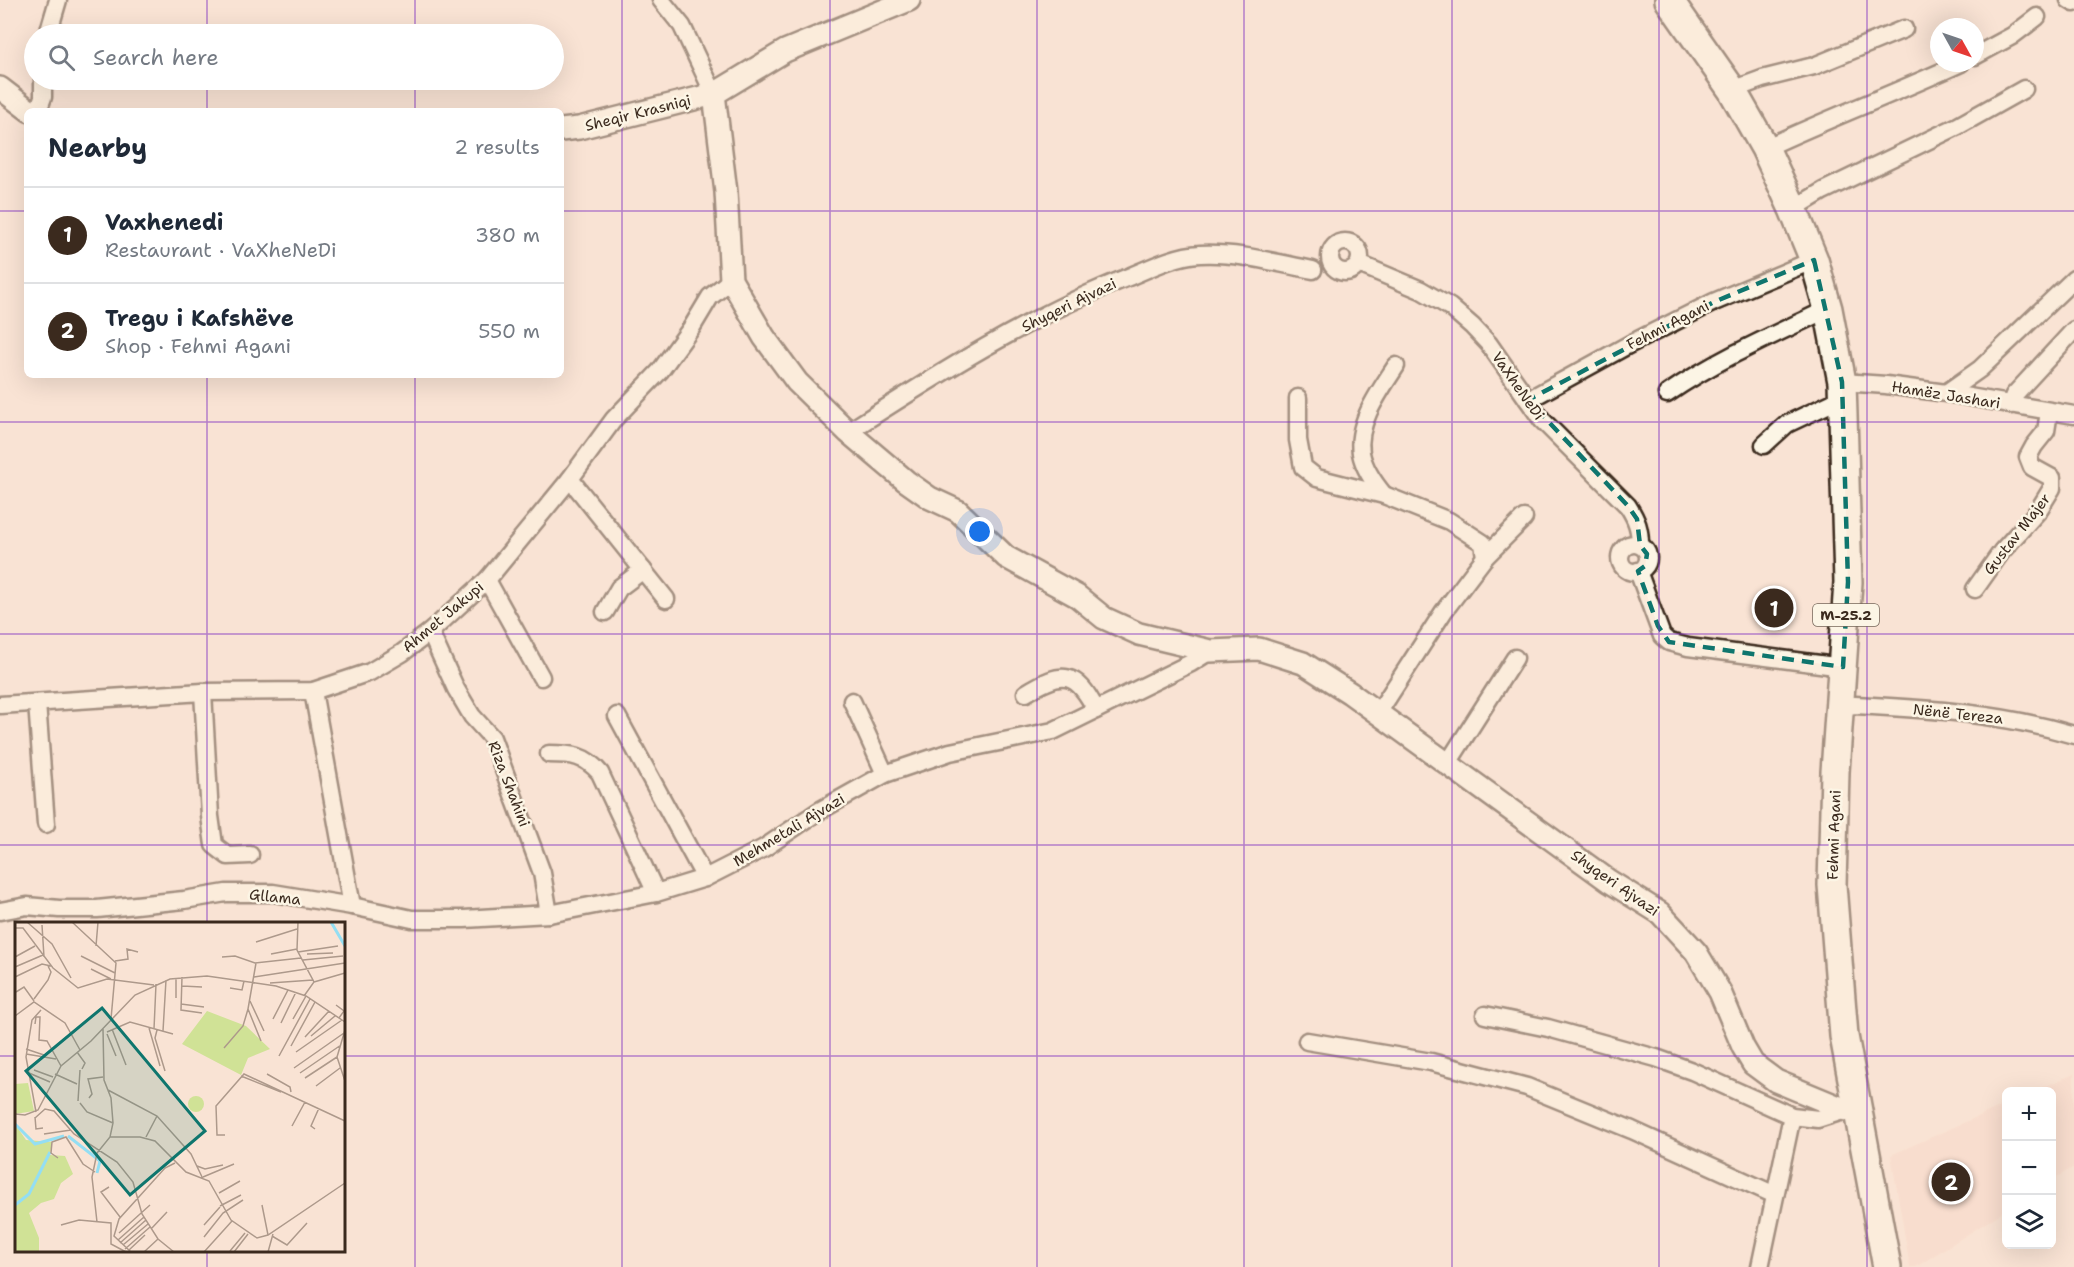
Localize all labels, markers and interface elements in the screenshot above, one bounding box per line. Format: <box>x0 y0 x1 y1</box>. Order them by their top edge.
north arrow <box>1930 18 1984 72</box>
search box <box>24 24 564 90</box>
icon: search <box>45 41 78 74</box>
text: Search here <box>93 43 219 72</box>
street label: Sheqir Krasniqi <box>583 90 693 136</box>
text: Nearby <box>48 130 147 165</box>
text: 2 results <box>454 134 540 160</box>
text: Vaxhenedi <box>105 208 224 237</box>
text: 1 <box>63 222 72 248</box>
text: 380 m <box>475 222 540 248</box>
text: Restaurant · VaXheNeDi <box>105 237 337 263</box>
street label: Shyqeri Ajvazi <box>1018 273 1120 337</box>
street label: Fehmi Agani <box>1623 296 1713 354</box>
text: Tregu i Kafshëve <box>105 304 294 333</box>
text: 2 <box>61 318 75 344</box>
text: 550 m <box>478 318 540 344</box>
text: Shop · Fehmi Agani <box>105 333 291 359</box>
street label: VaXheNeDi <box>1487 348 1549 424</box>
street label: Hamëz Jashari <box>1890 377 2002 413</box>
street label: Gustav Majer <box>1979 489 2055 579</box>
your location <box>965 517 994 546</box>
street label: Ahmet Jakupi <box>398 577 488 657</box>
pin: 1 <box>1754 586 1794 630</box>
road number: M-25.2 <box>1813 604 1879 626</box>
street label: Nënë Tereza <box>1912 699 2005 729</box>
street label: Riza Shahini <box>483 738 535 830</box>
street label: Mehmetali Ajvazi <box>730 789 848 871</box>
street label: Fehmi Agani <box>1822 790 1846 880</box>
street label: Shyqeri Ajvazi <box>1567 845 1663 921</box>
street label: Gllama <box>248 884 302 910</box>
inset map <box>15 922 345 1252</box>
map controls <box>2002 1087 2056 1249</box>
button: + <box>2002 1087 2056 1141</box>
button: − <box>2002 1141 2056 1195</box>
pin: 2 <box>1932 1160 1970 1204</box>
button: layers <box>2002 1195 2056 1249</box>

